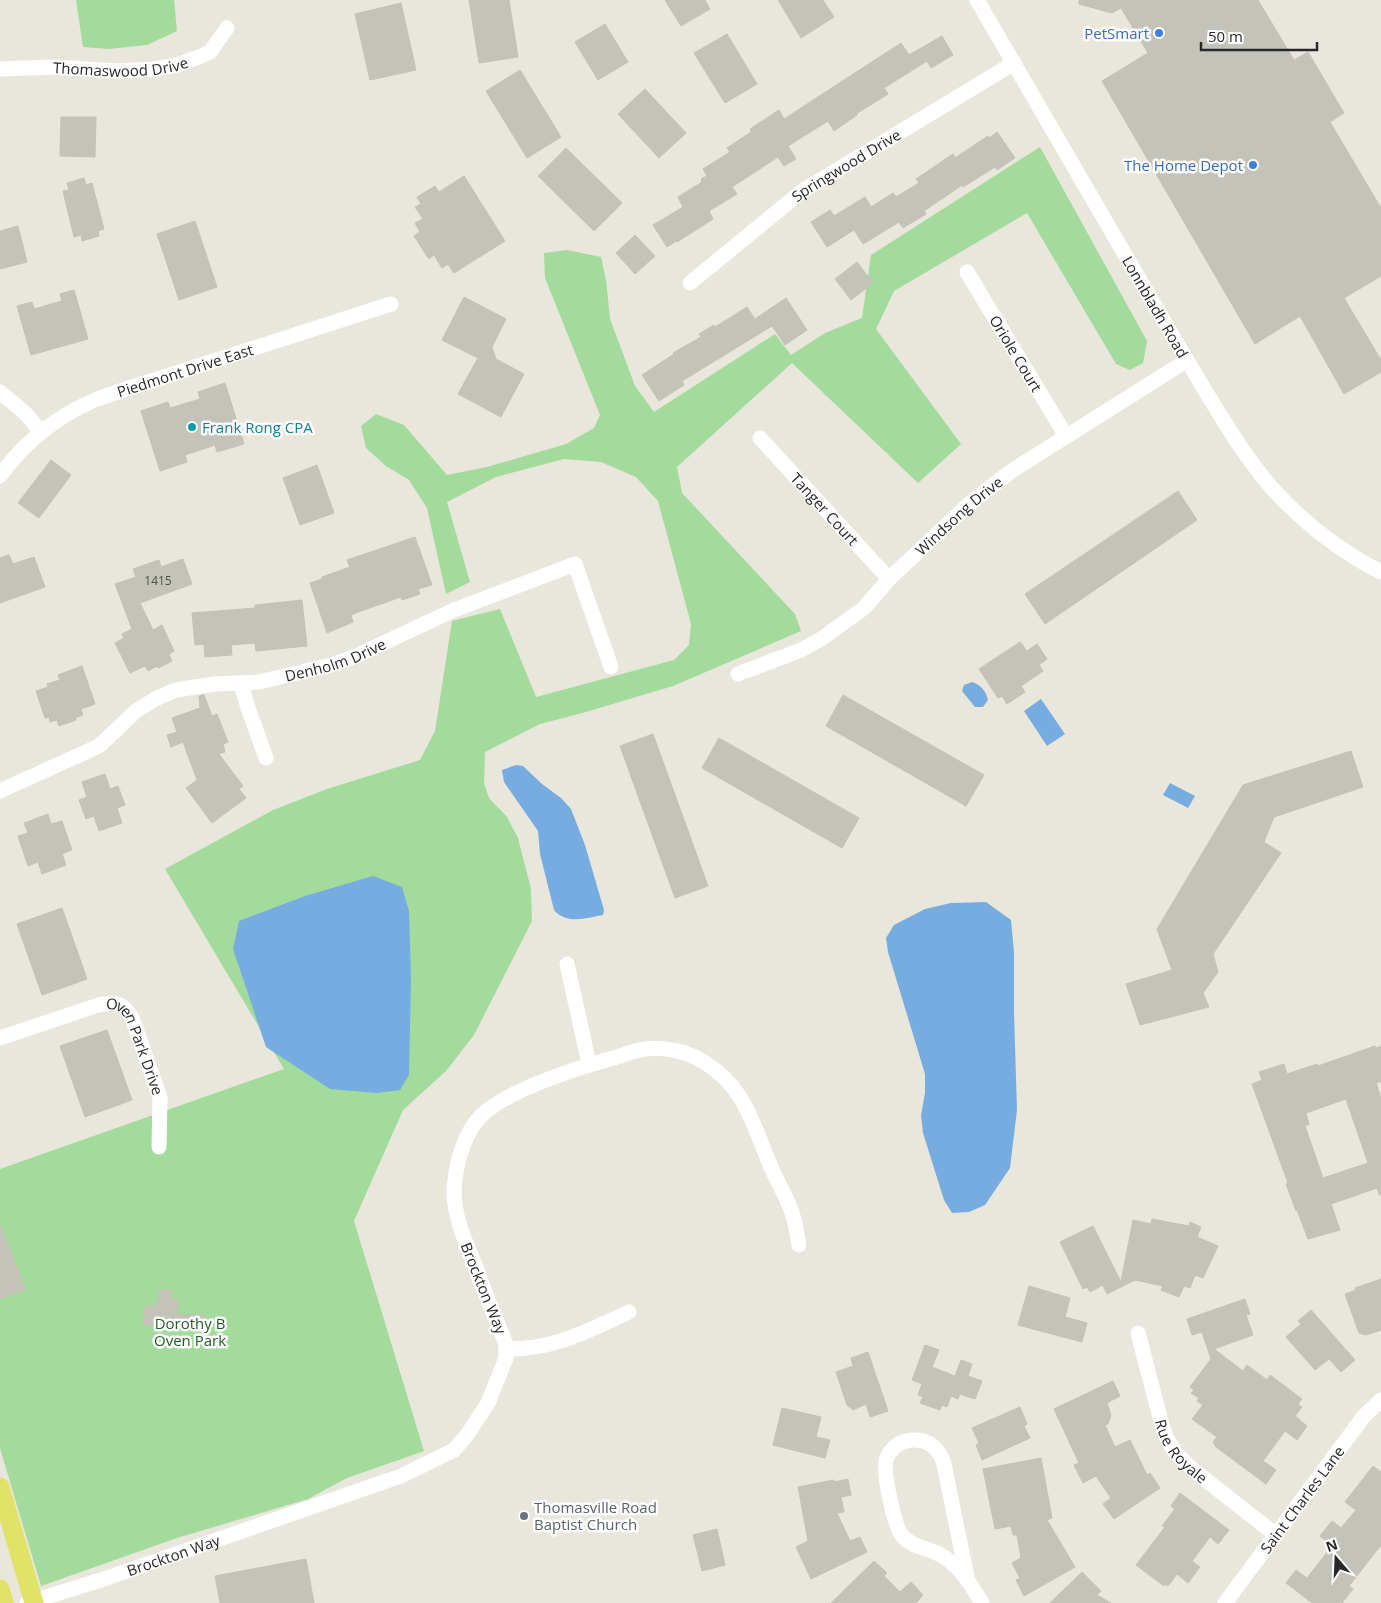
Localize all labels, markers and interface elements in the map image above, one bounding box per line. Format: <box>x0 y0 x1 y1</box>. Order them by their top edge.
scale bar <box>1201 20 1317 52</box>
place label: PetSmart <box>1084 23 1149 43</box>
text: 50 m <box>1208 26 1243 46</box>
marker: PetSmart <box>1153 27 1165 39</box>
street label: Thomaswood Drive <box>53 52 191 81</box>
street label: Springwood Drive <box>787 124 904 206</box>
place label: The Home Depot <box>1124 155 1243 175</box>
marker: The Home Depot <box>1247 159 1259 171</box>
street label: Lonnbladh Road <box>1118 252 1193 361</box>
street label: Oriole Court <box>985 311 1047 395</box>
street label: Piedmont Drive East <box>114 339 256 401</box>
place label: Frank Rong CPA <box>202 417 313 437</box>
marker: Frank Rong CPA <box>186 421 198 433</box>
street label: Tanger Court <box>786 468 863 549</box>
street label: Windsong Drive <box>911 472 1007 559</box>
house number: 1415 <box>144 572 172 589</box>
street label: Denholm Drive <box>283 634 389 686</box>
street label: Oven Park Drive <box>106 993 168 1098</box>
street label: Brockton Way <box>457 1239 512 1337</box>
park label: Dorothy B Oven Park <box>154 1313 226 1350</box>
street label: Rue Royale <box>1151 1417 1212 1488</box>
street label: Saint Charles Lane <box>1255 1442 1348 1557</box>
place label: Thomasville Road Baptist Church <box>534 1497 657 1534</box>
marker: Thomasville Road Baptist Church <box>518 1510 530 1522</box>
street label: Brockton Way <box>124 1529 223 1580</box>
north arrow <box>1311 1533 1361 1583</box>
text: N <box>1323 1534 1340 1556</box>

